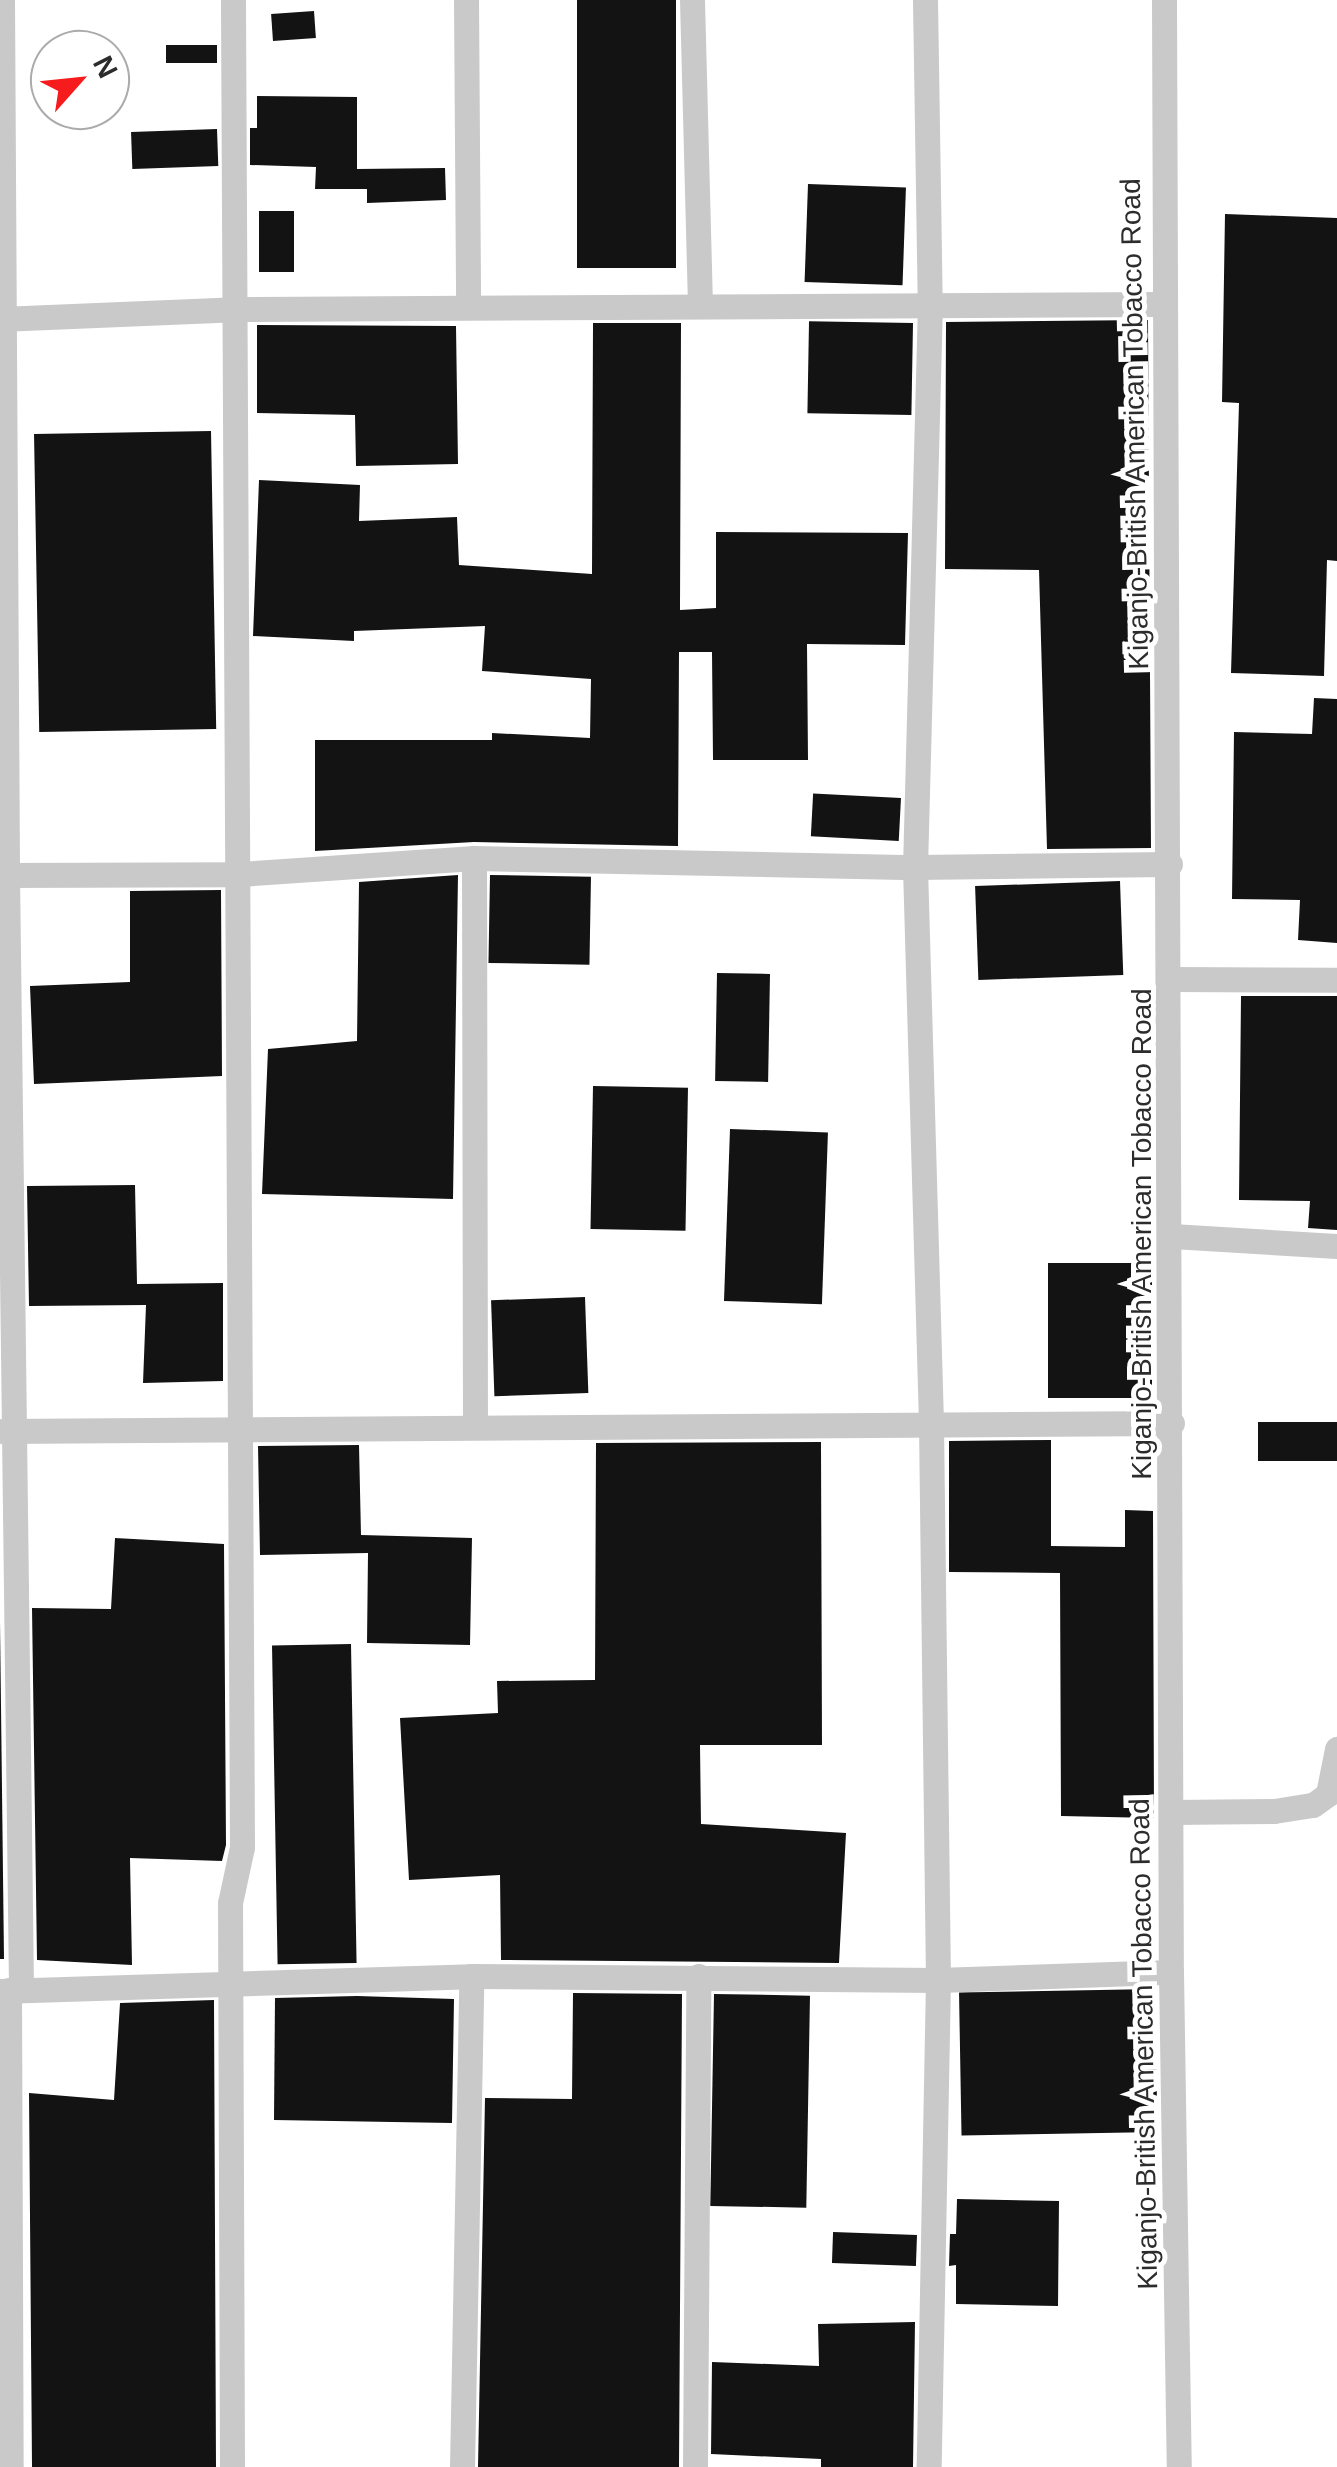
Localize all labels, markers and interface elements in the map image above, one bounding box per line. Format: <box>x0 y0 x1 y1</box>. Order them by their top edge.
north arrow <box>30 30 130 130</box>
text: N <box>87 51 124 83</box>
street label: Kiganjo-British American Tobacco Road <box>1114 177 1156 671</box>
street label: Kiganjo-British American Tobacco Road <box>1125 987 1159 1481</box>
street label: Kiganjo-British American Tobacco Road <box>1123 1797 1165 2291</box>

